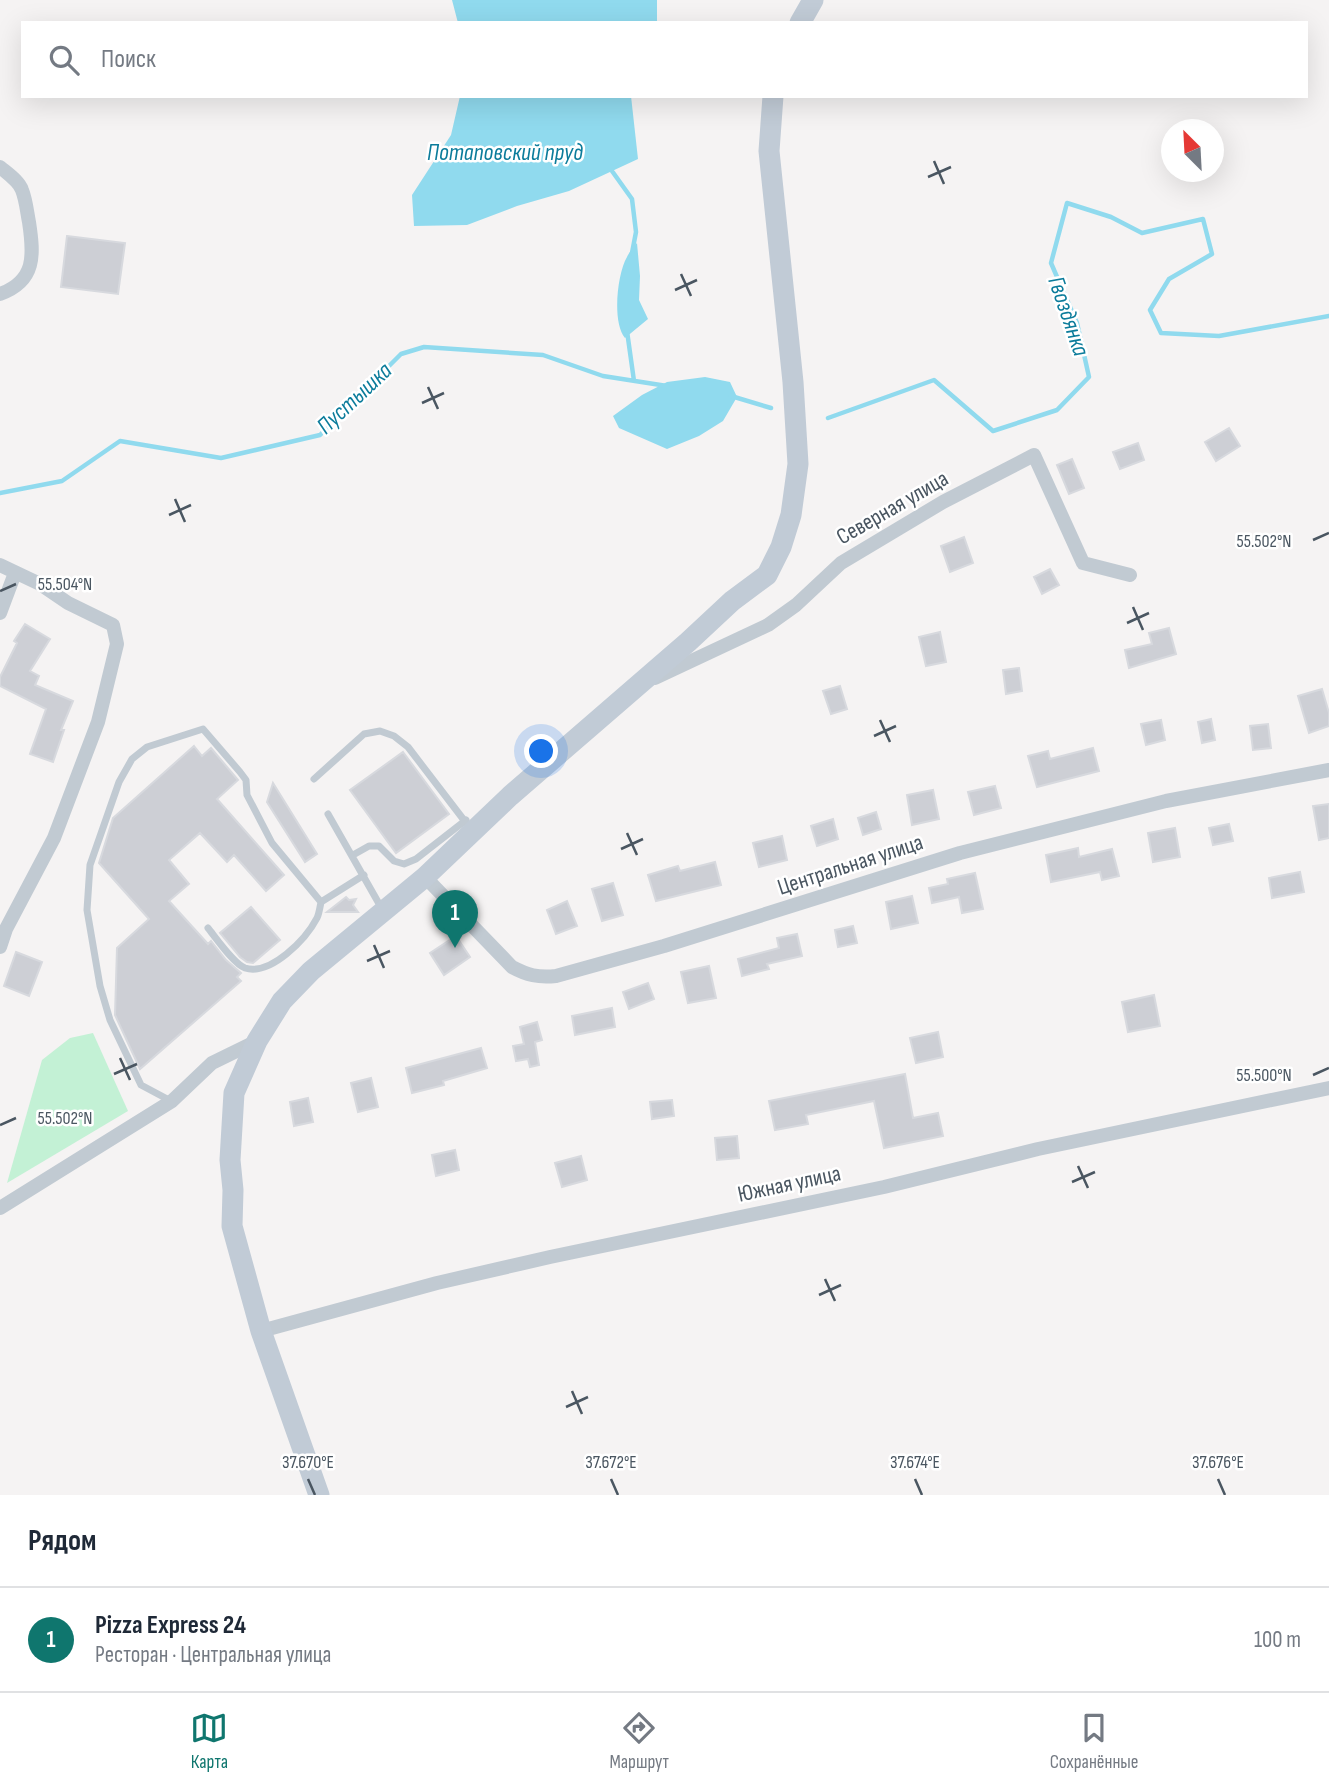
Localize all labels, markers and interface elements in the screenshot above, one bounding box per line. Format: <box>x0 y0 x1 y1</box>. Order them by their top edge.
search box <box>21 21 1308 98</box>
icon: search <box>45 41 83 79</box>
text: Поиск <box>101 44 156 75</box>
north arrow <box>1161 119 1224 182</box>
water label: Потаповский пруд <box>427 138 583 167</box>
water label: Гвоздянка <box>1041 273 1096 360</box>
water label: Пустышка <box>311 356 398 440</box>
street label: Северная улица <box>832 465 953 551</box>
text: 55.502°N <box>1237 531 1291 552</box>
text: 55.504°N <box>38 574 92 595</box>
your location <box>524 734 558 768</box>
street label: Центральная улица <box>774 828 927 902</box>
pin: 1 <box>432 890 478 948</box>
text: 55.500°N <box>1236 1065 1292 1086</box>
text: 55.502°N <box>38 1108 92 1129</box>
street label: Южная улица <box>735 1159 843 1209</box>
text: 37.670°E <box>282 1452 334 1473</box>
text: 37.672°E <box>585 1452 637 1473</box>
text: 37.674°E <box>890 1452 940 1473</box>
text: 37.676°E <box>1192 1452 1244 1473</box>
text: Рядом <box>28 1523 96 1559</box>
text: Pizza Express 24 <box>95 1610 246 1641</box>
text: 1 <box>46 1626 56 1654</box>
text: 100 m <box>1254 1626 1301 1654</box>
text: Ресторан · Центральная улица <box>95 1641 331 1669</box>
tab: Карта <box>190 1709 228 1774</box>
tab: Маршрут <box>609 1709 669 1774</box>
tab: Сохранённые <box>1050 1709 1138 1774</box>

